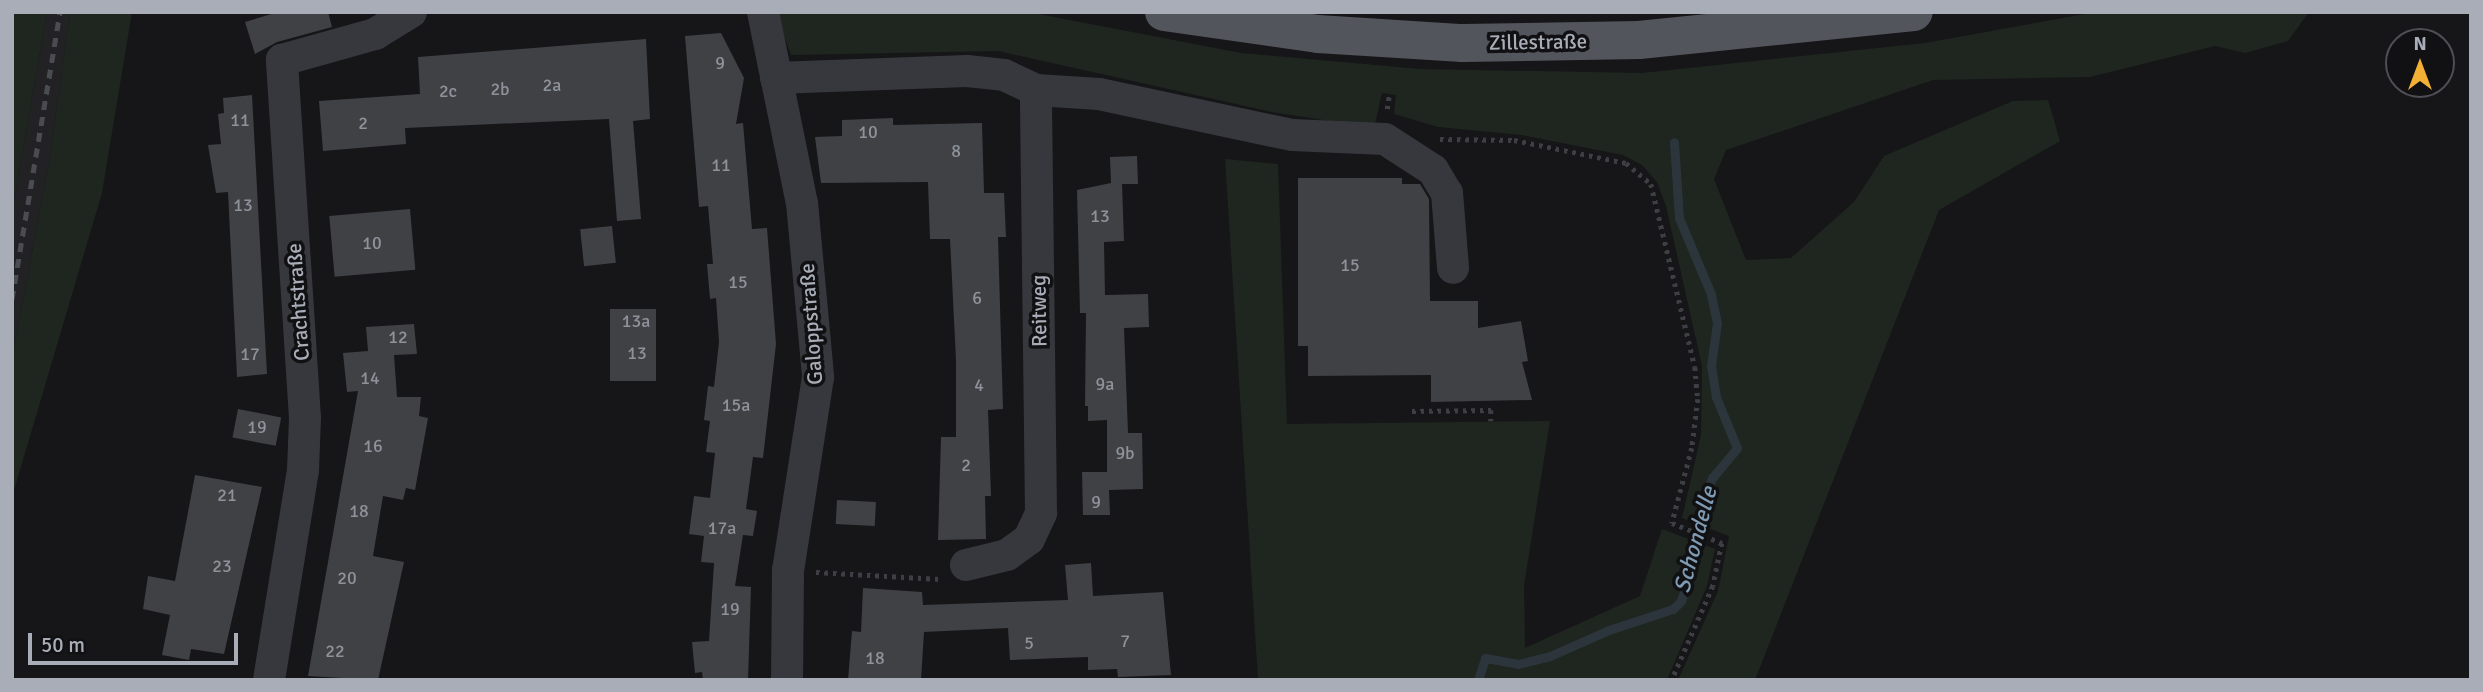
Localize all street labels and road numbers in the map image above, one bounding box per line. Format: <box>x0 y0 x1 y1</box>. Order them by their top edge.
street label: Zillestraße <box>1489 29 1587 55</box>
street label: Crachtstraße <box>281 242 315 362</box>
street label: Galoppstraße <box>794 262 828 386</box>
street label: Reitweg <box>1026 275 1052 347</box>

